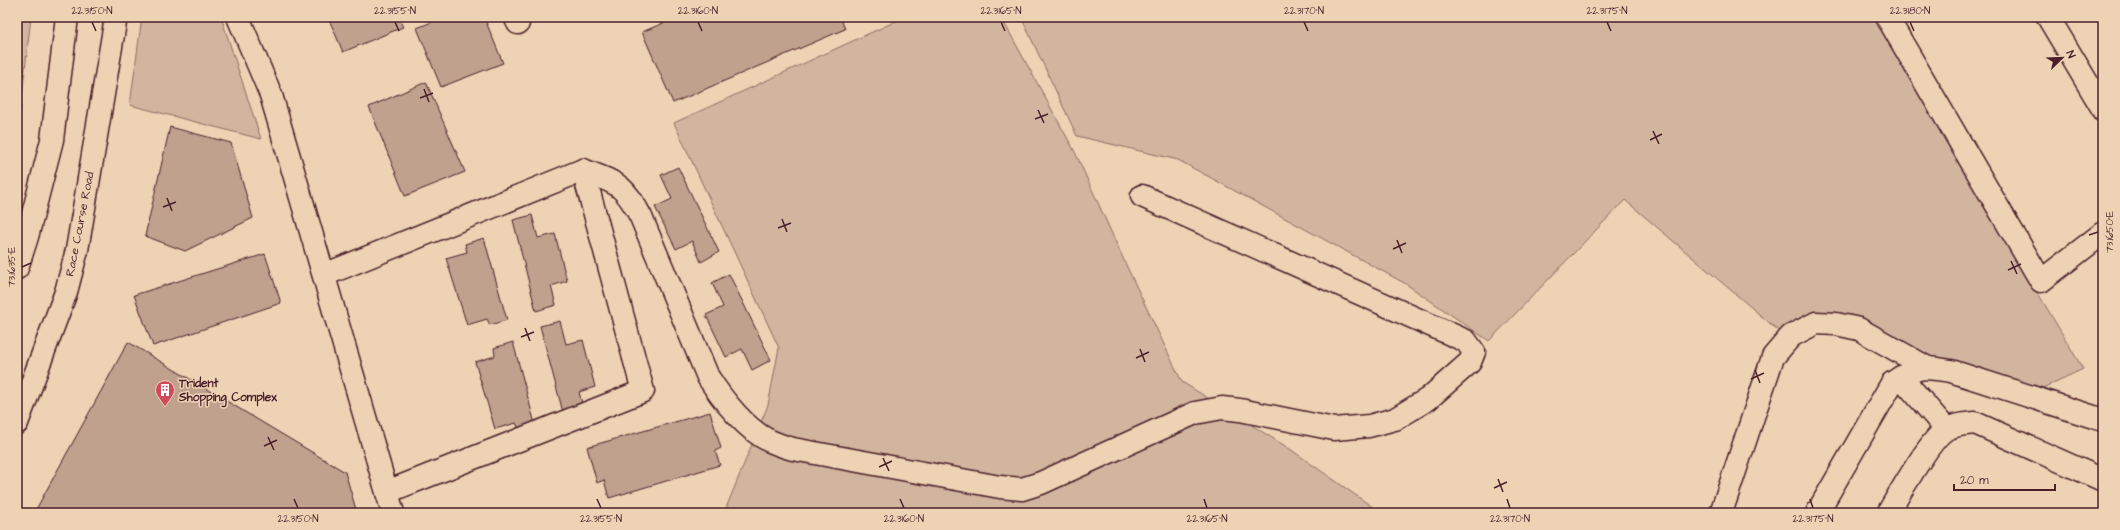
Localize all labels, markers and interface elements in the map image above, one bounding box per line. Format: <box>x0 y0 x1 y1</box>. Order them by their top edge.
text: 22.3150°N <box>71 4 113 18</box>
text: 22.3155°N <box>374 4 416 18</box>
text: 22.3160°N <box>678 4 718 18</box>
text: 22.3165°N <box>980 4 1022 18</box>
text: 22.3170°N <box>1284 4 1324 18</box>
text: 22.3175°N <box>1587 4 1627 18</box>
text: 22.3180°N <box>1890 4 1930 18</box>
north arrow <box>2042 38 2082 78</box>
text: N <box>2062 48 2079 60</box>
street label: Race Course Road <box>62 170 98 278</box>
text: 73.1650°E <box>2103 211 2117 253</box>
text: 73.1635°E <box>5 247 19 287</box>
place label: Trident Shopping Complex <box>178 375 277 408</box>
building icon: Trident Shopping Complex <box>154 379 176 407</box>
scale bar <box>1954 466 2055 492</box>
text: 20 m <box>1960 472 1989 489</box>
text: 22.3150°N <box>277 512 319 526</box>
text: 22.3155°N <box>580 512 622 526</box>
text: 22.3160°N <box>884 512 924 526</box>
text: 22.3165°N <box>1186 512 1228 526</box>
text: 22.3170°N <box>1490 512 1530 526</box>
text: 22.3175°N <box>1793 512 1833 526</box>

